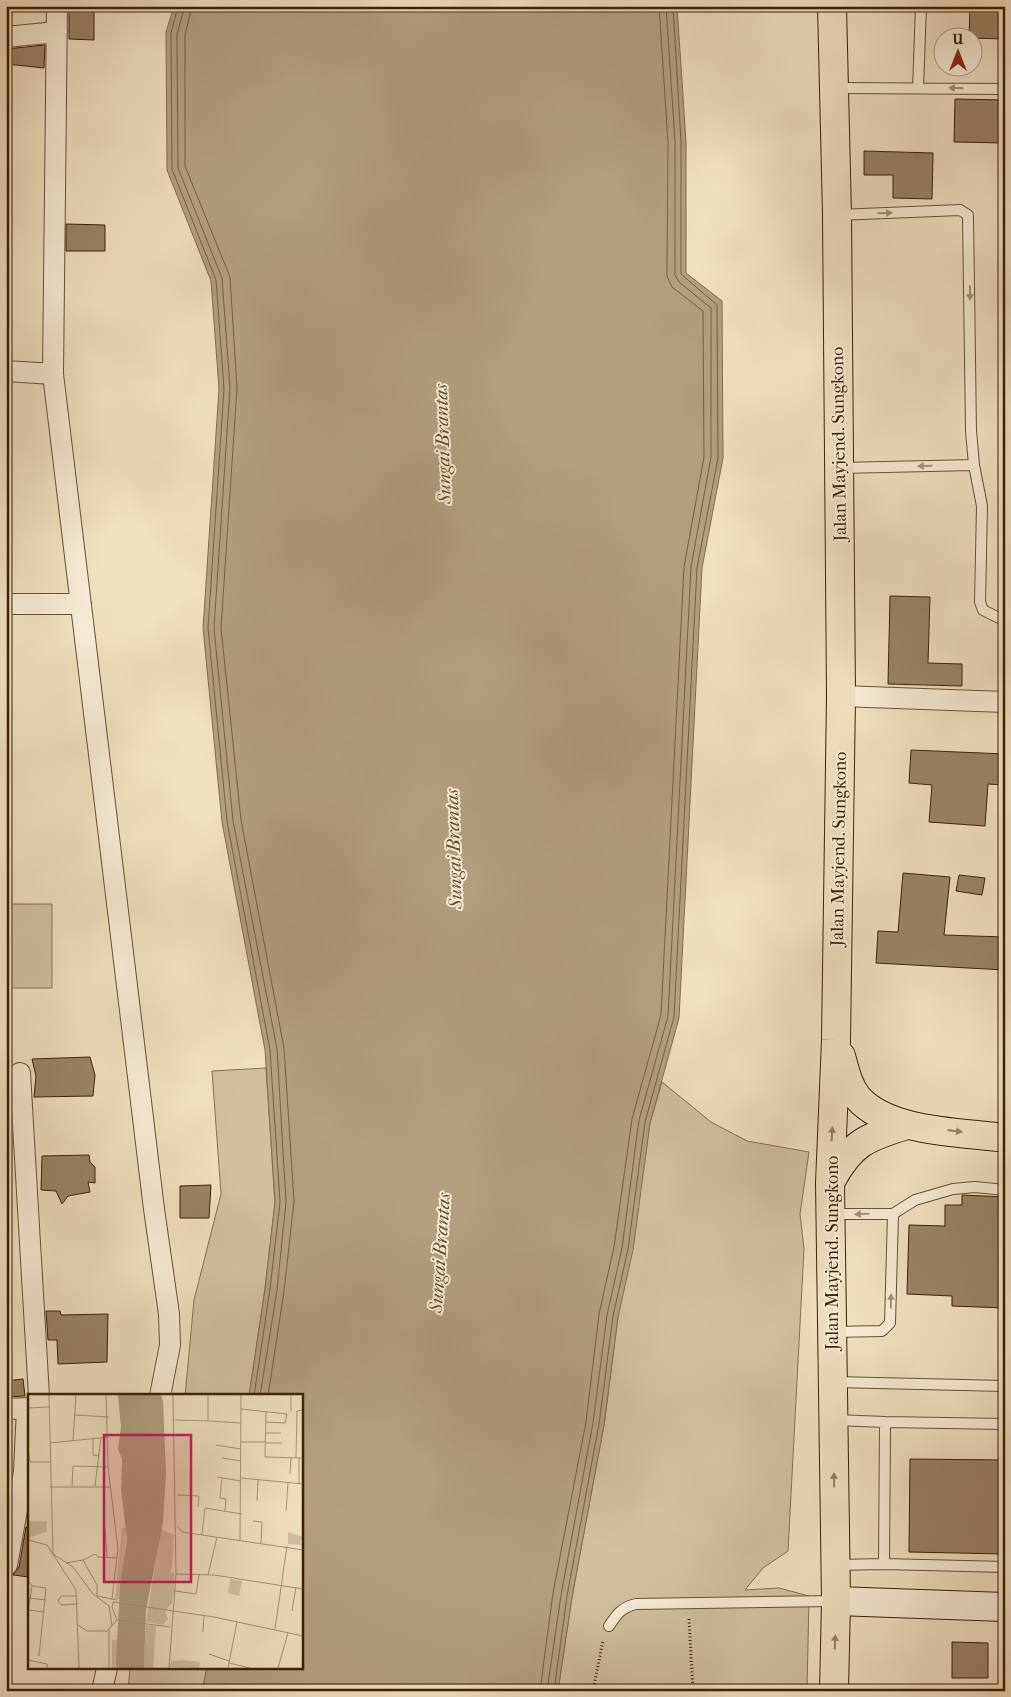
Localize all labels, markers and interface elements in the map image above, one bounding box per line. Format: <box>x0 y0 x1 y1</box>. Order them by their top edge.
north arrow <box>934 28 984 78</box>
text: U <box>952 31 964 48</box>
one-way arrow <box>948 84 964 92</box>
one-way arrow <box>878 209 894 217</box>
one-way arrow <box>966 285 974 301</box>
street label: Jalan Mayjend. Sungkono <box>827 346 851 544</box>
water label: Sungai Brantas <box>430 382 456 505</box>
one-way arrow <box>917 463 933 471</box>
street label: Jalan Mayjend. Sungkono <box>827 751 851 949</box>
water label: Sungai Brantas <box>441 787 467 910</box>
one-way arrow <box>829 1126 837 1142</box>
one-way arrow <box>947 1127 963 1135</box>
street label: Jalan Mayjend. Sungkono <box>822 1156 843 1352</box>
water label: Sungai Brantas <box>425 1191 455 1315</box>
one-way arrow <box>854 1210 870 1218</box>
one-way arrow <box>887 1292 895 1308</box>
inset map <box>28 1394 302 1670</box>
one-way arrow <box>830 1471 838 1487</box>
one-way arrow <box>831 1634 839 1650</box>

